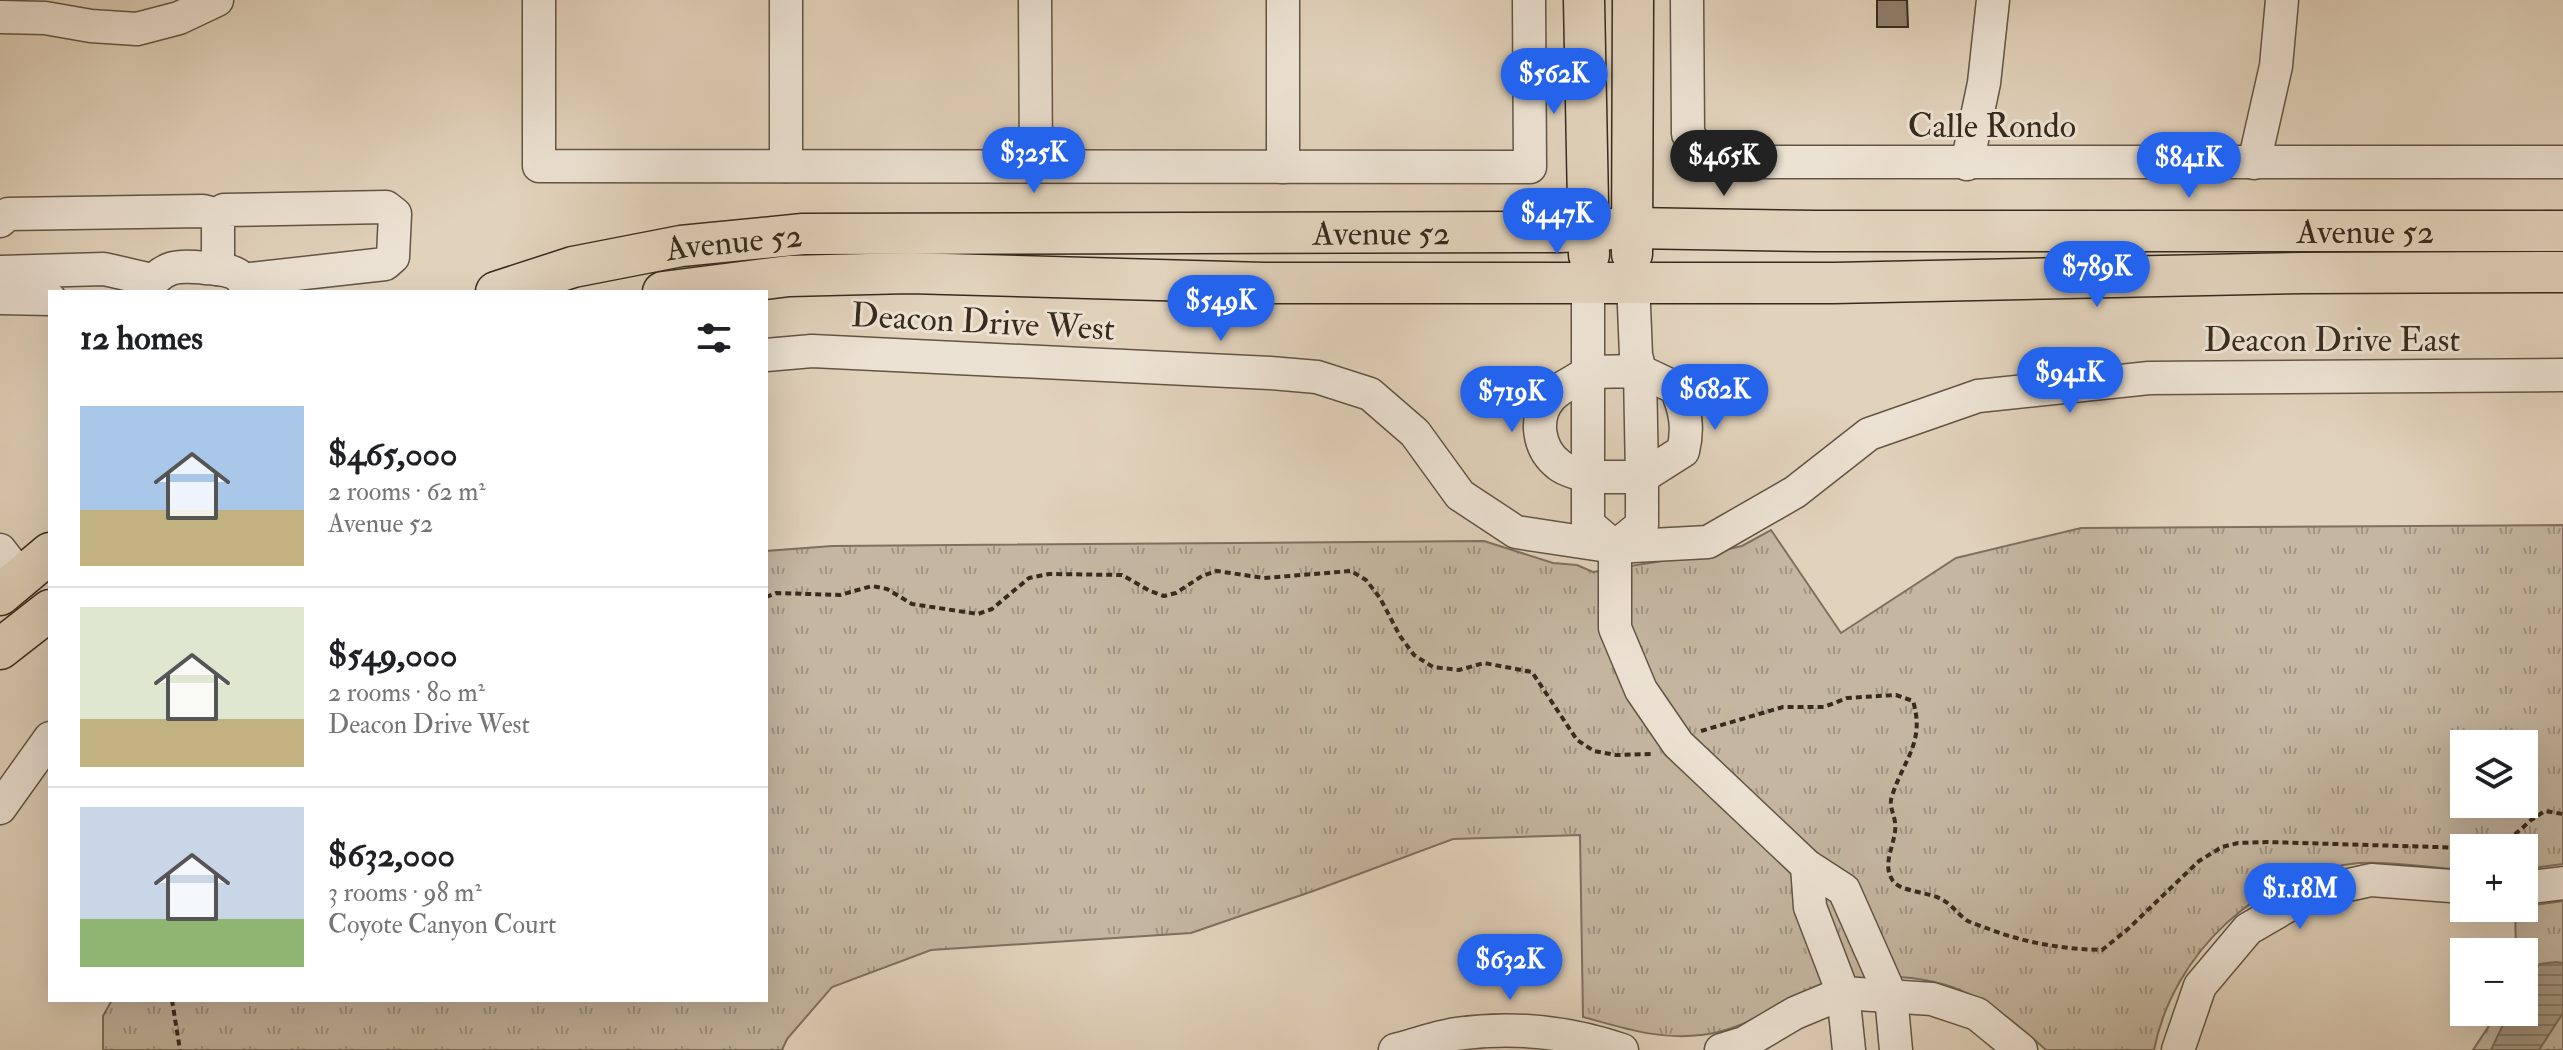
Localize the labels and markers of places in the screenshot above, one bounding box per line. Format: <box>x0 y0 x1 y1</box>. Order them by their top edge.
pin: $562K <box>1498 48 1610 116</box>
pin: $325K <box>978 127 1090 195</box>
pin: $465K <box>1668 130 1780 198</box>
pin: $841K <box>2133 132 2245 200</box>
pin: $447K <box>1501 188 1613 256</box>
pin: $789K <box>2041 241 2153 309</box>
pin: $549K <box>1165 275 1277 343</box>
pin: $941K <box>2014 347 2126 415</box>
pin: $682K <box>1659 364 1771 432</box>
pin: $719K <box>1456 366 1568 434</box>
pin: $1.18M <box>2235 863 2365 931</box>
pin: $632K <box>1454 934 1566 1002</box>

